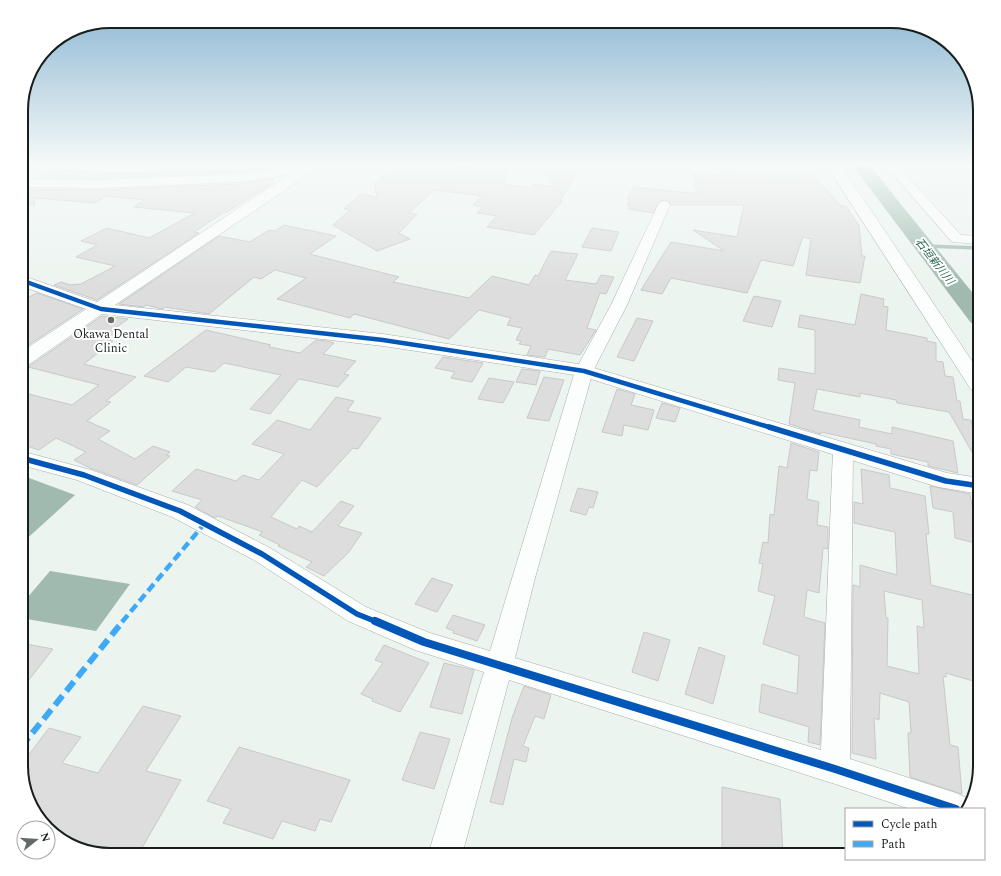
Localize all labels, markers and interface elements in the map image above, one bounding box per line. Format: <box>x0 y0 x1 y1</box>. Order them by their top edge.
water label: 石垣新川川 <box>911 234 959 289</box>
marker: Okawa Dental Clinic <box>106 315 116 325</box>
place label: Okawa Dental Clinic <box>73 325 149 358</box>
legend <box>845 808 985 860</box>
text: Cycle path <box>881 815 938 834</box>
north arrow <box>16 820 56 860</box>
text: N <box>36 830 55 844</box>
text: Path <box>881 835 906 854</box>

